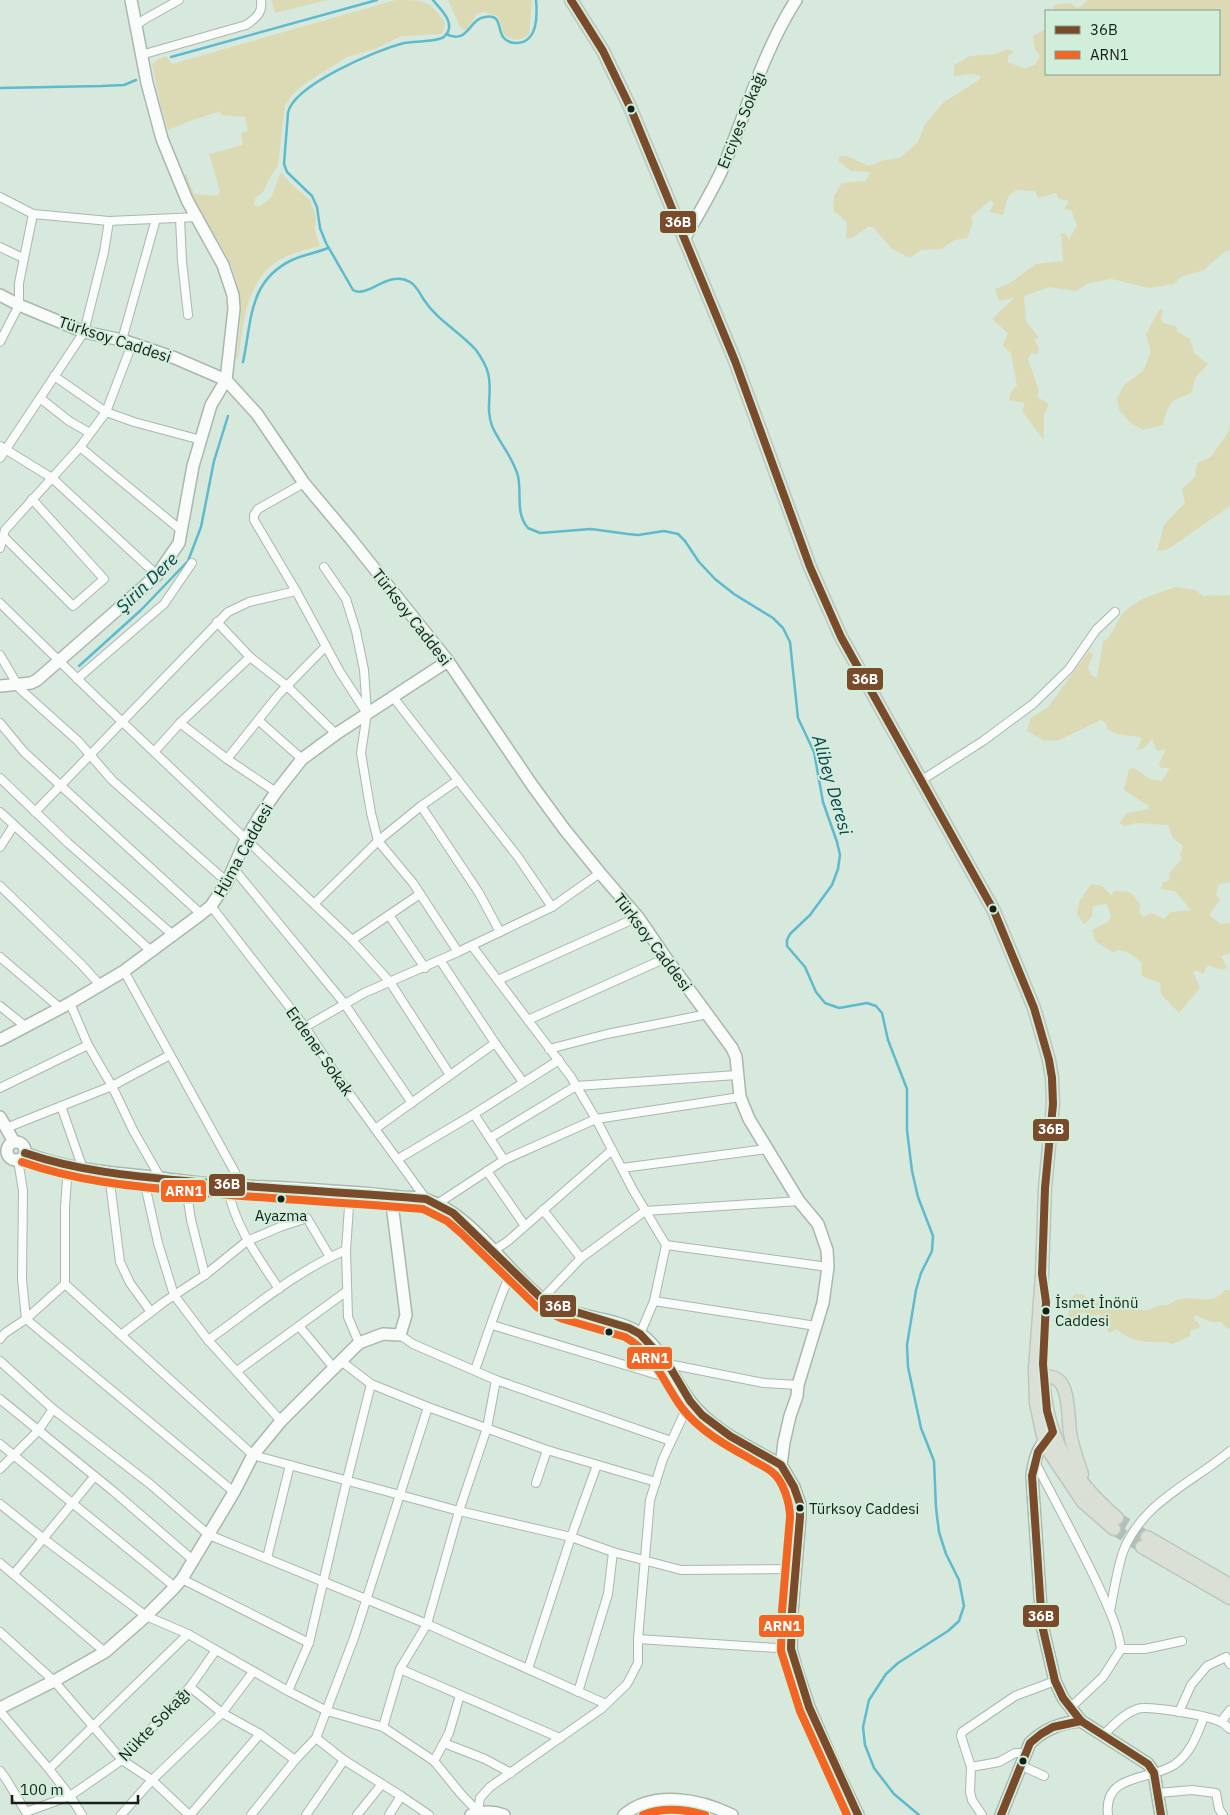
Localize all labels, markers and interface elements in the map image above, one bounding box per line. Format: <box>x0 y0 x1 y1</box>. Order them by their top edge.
legend <box>1045 10 1220 75</box>
text: 36B <box>1090 20 1118 39</box>
text: ARN1 <box>1090 45 1129 64</box>
street label: Erciyes Sokağı <box>712 68 770 172</box>
unlabelled marker <box>626 104 636 114</box>
line badge: 36B <box>659 210 697 234</box>
text: 36B <box>665 213 691 231</box>
street label: Türksoy Caddesi <box>56 311 174 367</box>
water label: Şirin Dere <box>111 547 183 618</box>
street label: Türksoy Caddesi <box>368 564 456 670</box>
line badge: 36B <box>846 667 884 691</box>
text: 36B <box>852 670 878 688</box>
water label: Alibey Deresi <box>807 731 858 838</box>
street label: Hüma Caddesi <box>209 800 277 900</box>
street label: Türksoy Caddesi <box>610 889 696 995</box>
unlabelled marker <box>988 904 998 914</box>
street label: Erdener Sokak <box>282 1003 358 1100</box>
line badge: 36B <box>1032 1118 1070 1142</box>
text: 36B <box>1038 1120 1064 1138</box>
line badge: 36B <box>208 1173 246 1197</box>
text: 36B <box>214 1175 240 1193</box>
line badge: ARN1 <box>160 1179 207 1203</box>
text: ARN1 <box>165 1182 203 1200</box>
marker: Ayazma <box>276 1194 286 1204</box>
place label: Ayazma <box>255 1206 307 1225</box>
place label: İsmet İnönü Caddesi <box>1055 1293 1138 1330</box>
line badge: 36B <box>539 1294 577 1318</box>
text: 36B <box>545 1297 571 1315</box>
marker: İsmet İnönü Caddesi <box>1041 1306 1051 1316</box>
unlabelled marker <box>604 1327 614 1337</box>
line badge: ARN1 <box>626 1346 673 1370</box>
text: ARN1 <box>631 1349 669 1367</box>
place label: Türksoy Caddesi <box>809 1499 919 1518</box>
marker: Türksoy Caddesi <box>795 1503 805 1513</box>
line badge: 36B <box>1022 1604 1060 1628</box>
text: 36B <box>1028 1607 1054 1625</box>
line badge: ARN1 <box>758 1614 805 1638</box>
text: ARN1 <box>763 1617 801 1635</box>
street label: Nükte Sokağı <box>114 1683 194 1765</box>
unlabelled marker <box>1018 1756 1028 1766</box>
scale bar <box>12 1772 139 1804</box>
text: 100 m <box>20 1780 64 1799</box>

